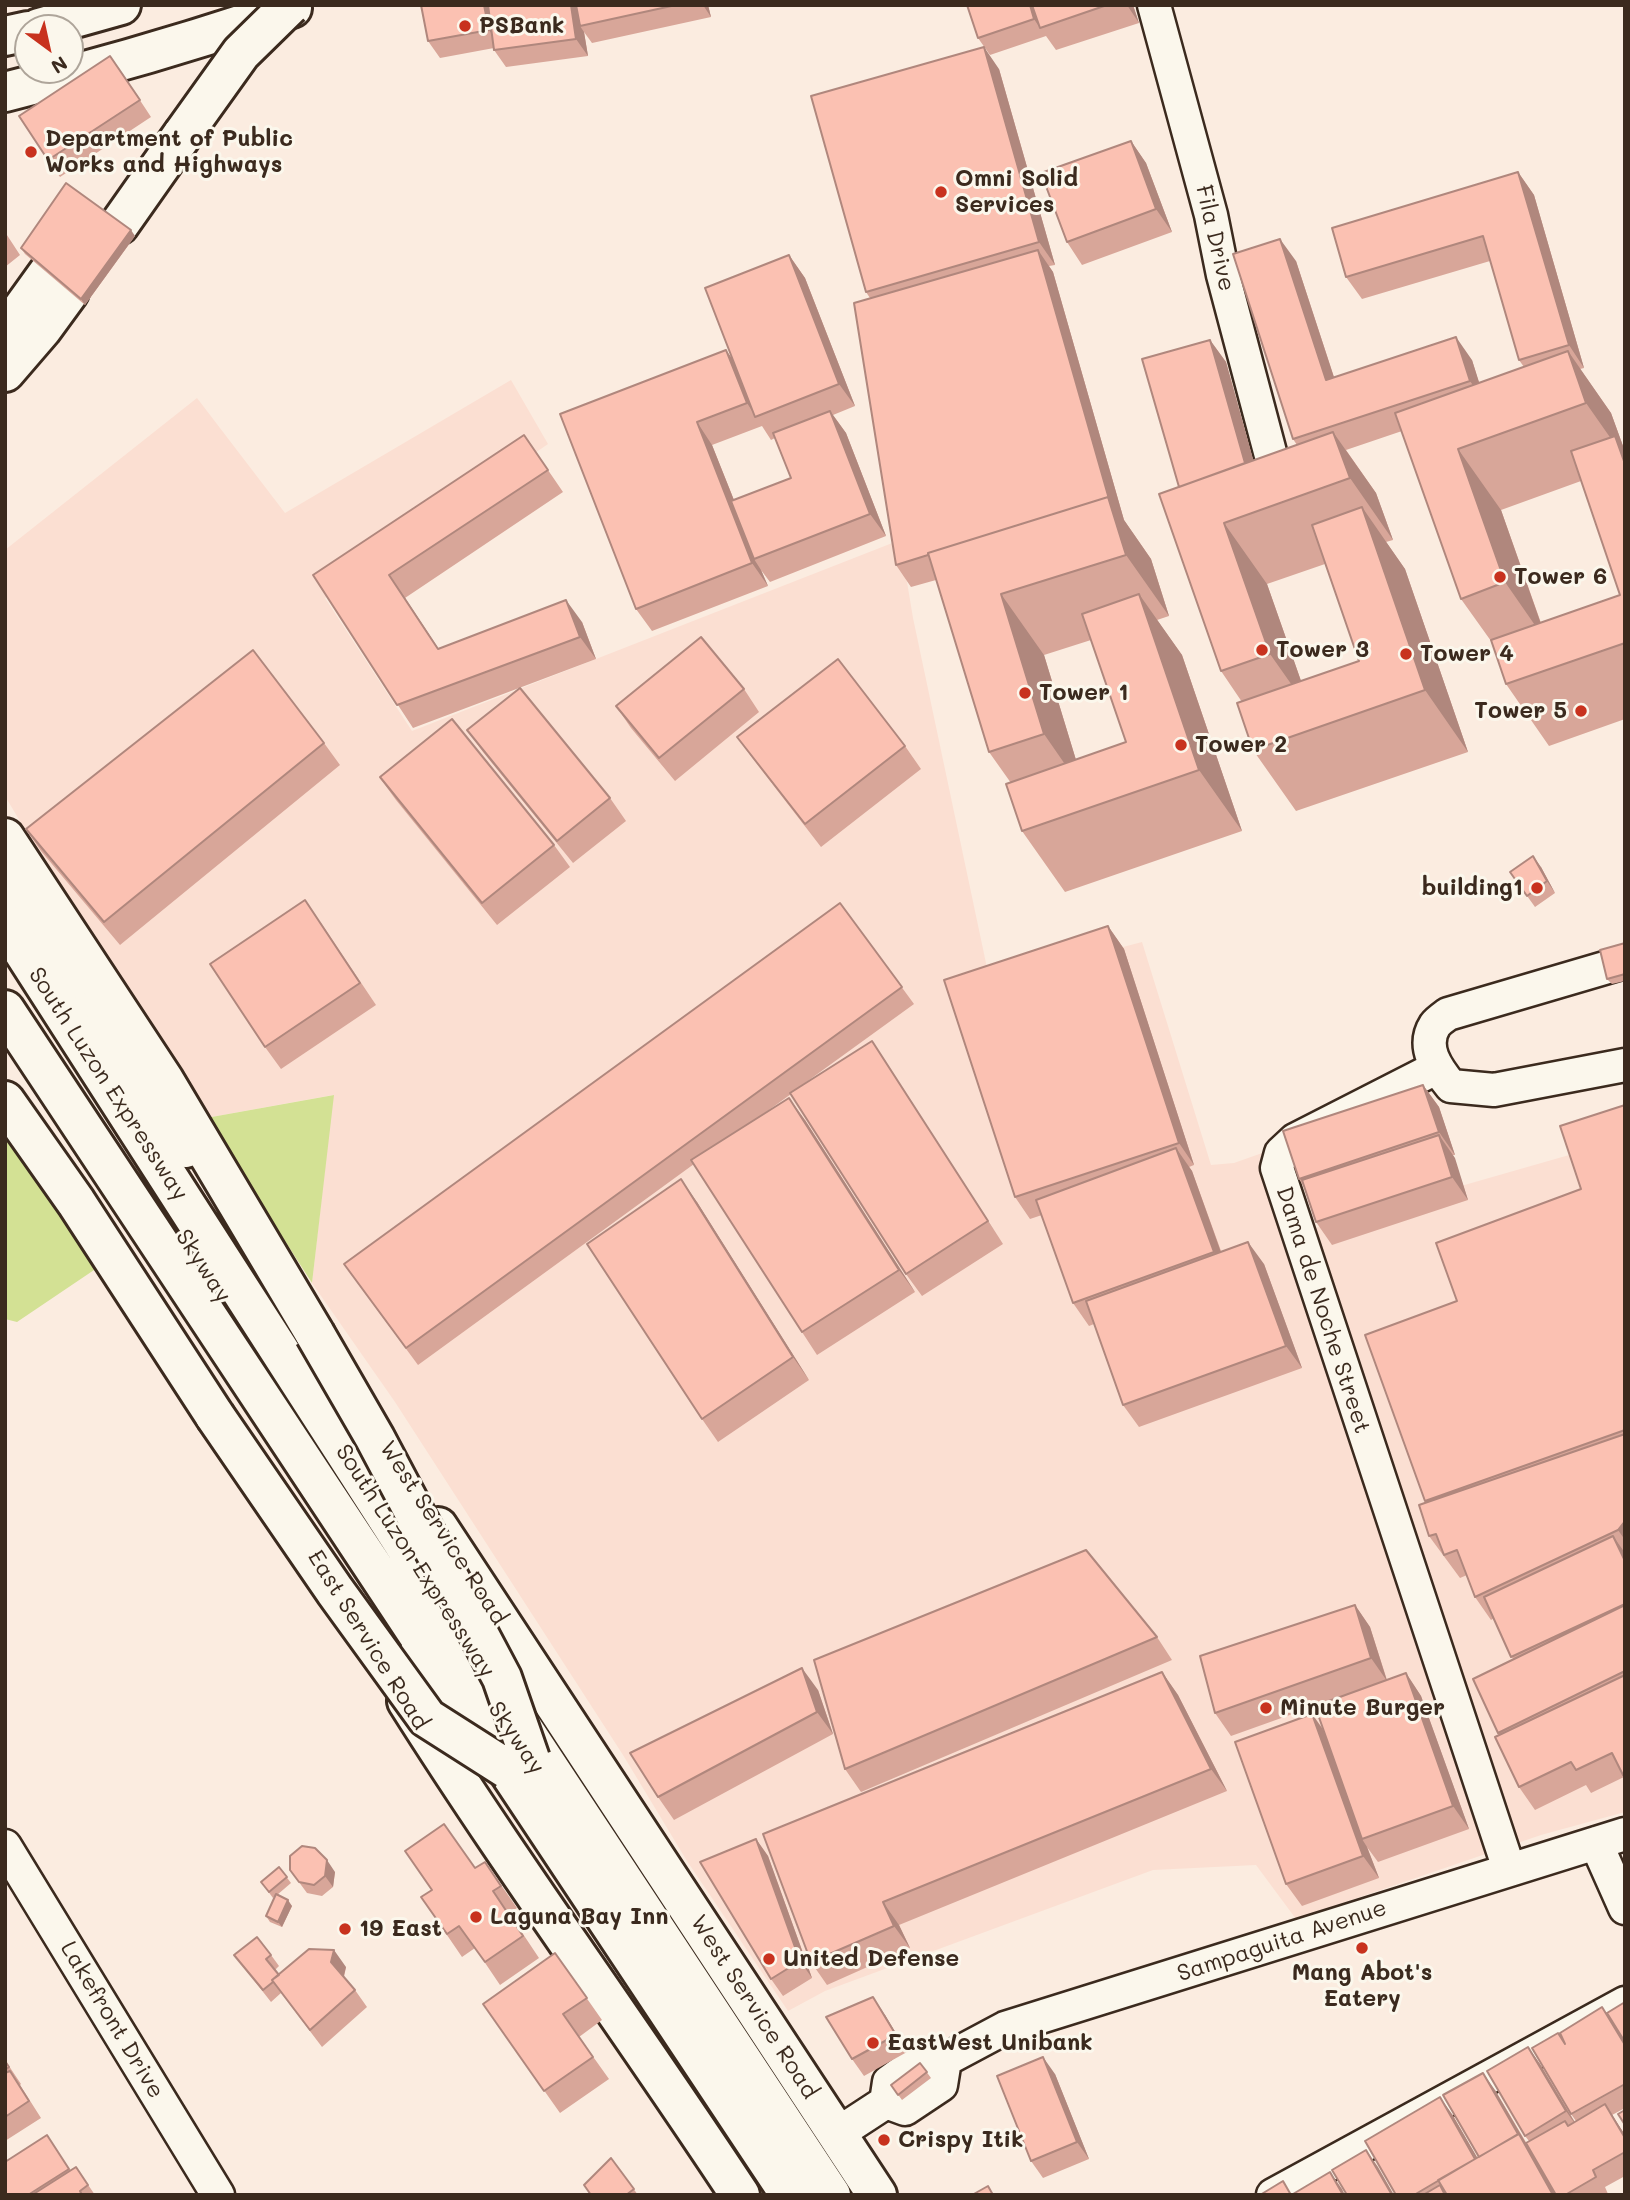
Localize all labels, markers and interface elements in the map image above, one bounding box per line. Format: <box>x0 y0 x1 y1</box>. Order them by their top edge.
place label: PSBank <box>479 12 564 40</box>
north arrow <box>14 14 84 84</box>
marker: PSBank <box>457 18 473 34</box>
text: N <box>47 51 72 80</box>
place label: Department of Public Works and Highways <box>45 125 293 179</box>
marker: Department of Public Works and Highways <box>23 144 39 160</box>
place label: Omni Solid Services <box>955 165 1078 219</box>
street label: Fila Drive <box>1189 182 1241 294</box>
marker: Omni Solid Services <box>933 184 949 200</box>
place label: Tower 6 <box>1514 563 1607 591</box>
marker: Tower 6 <box>1492 569 1508 585</box>
place label: Tower 3 <box>1276 636 1369 664</box>
place label: Tower 4 <box>1420 640 1514 668</box>
marker: Tower 3 <box>1254 642 1270 658</box>
marker: Tower 4 <box>1398 646 1414 662</box>
place label: Tower 1 <box>1039 679 1128 707</box>
marker: Tower 1 <box>1017 685 1033 701</box>
place label: Tower 5 <box>1474 697 1567 725</box>
marker: Tower 5 <box>1573 703 1589 719</box>
place label: Tower 2 <box>1195 731 1287 759</box>
marker: Tower 2 <box>1173 737 1189 753</box>
place label: building1 <box>1422 874 1523 902</box>
marker: building1 <box>1529 880 1545 896</box>
street label: South Luzon Expressway <box>22 962 194 1206</box>
street label: Dama de Noche Street <box>1270 1183 1376 1437</box>
street label: Skyway <box>169 1224 237 1308</box>
street label: West Service Road <box>373 1436 513 1630</box>
street label: South Luzon Expressway <box>329 1439 501 1683</box>
street label: East Service Road <box>302 1545 434 1735</box>
place label: Minute Burger <box>1280 1694 1445 1722</box>
street label: Skyway <box>482 1697 550 1779</box>
marker: Minute Burger <box>1258 1700 1274 1716</box>
street label: Sampaguita Avenue <box>1174 1894 1390 1988</box>
place label: Laguna Bay Inn <box>490 1903 668 1931</box>
marker: Laguna Bay Inn <box>468 1909 484 1925</box>
street label: West Service Road <box>684 1910 824 2104</box>
place label: 19 East <box>359 1915 442 1943</box>
marker: 19 East <box>337 1921 353 1937</box>
street label: Lakefront Drive <box>54 1937 170 2103</box>
marker: Mang Abot's Eatery <box>1354 1940 1370 1956</box>
place label: United Defense <box>783 1945 959 1973</box>
marker: United Defense <box>761 1951 777 1967</box>
place label: Mang Abot's Eatery <box>1292 1959 1432 2013</box>
place label: EastWest Unibank <box>887 2029 1093 2057</box>
marker: EastWest Unibank <box>865 2035 881 2051</box>
place label: Crispy Itik <box>898 2126 1024 2154</box>
marker: Crispy Itik <box>876 2132 892 2148</box>

